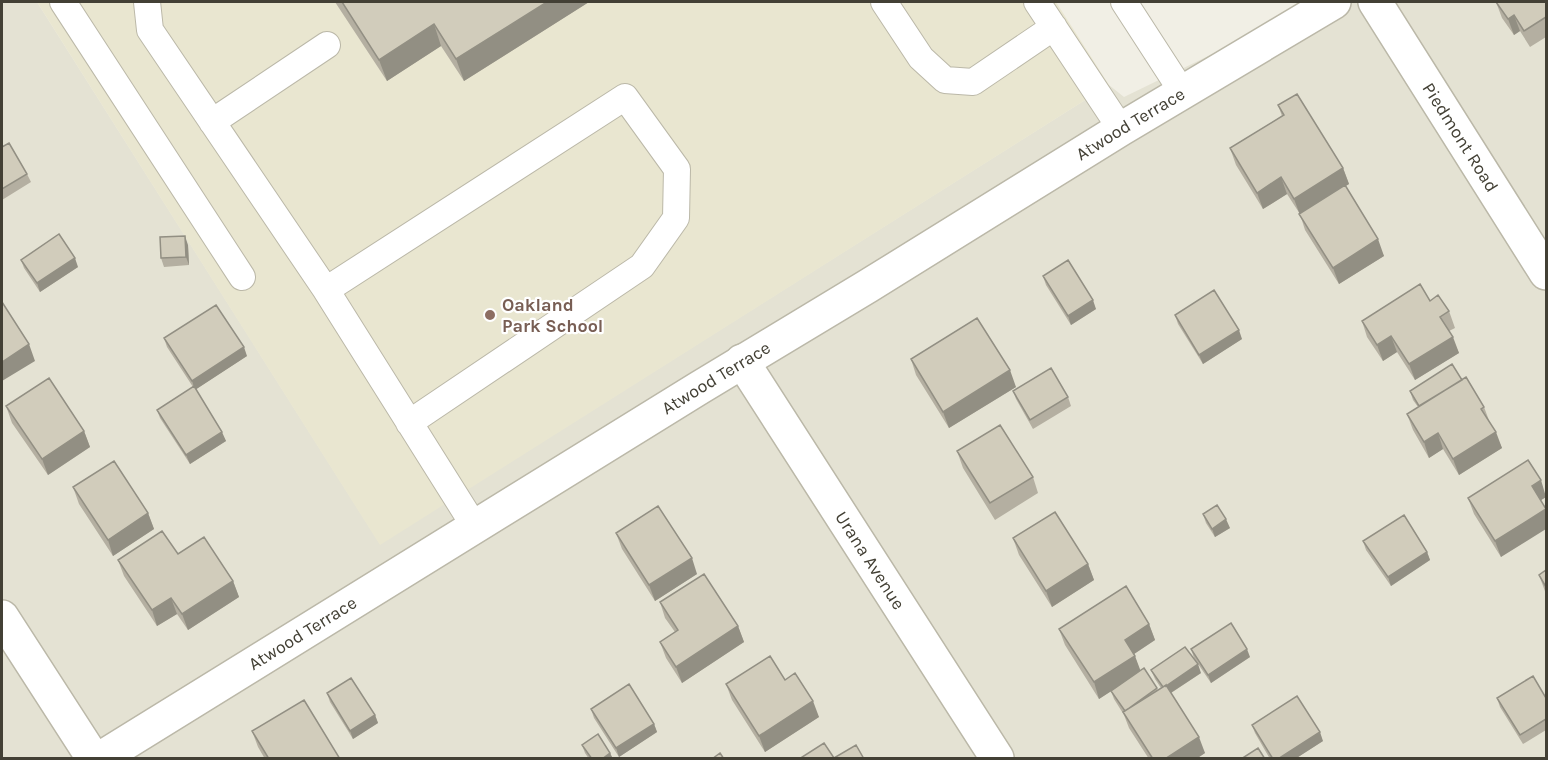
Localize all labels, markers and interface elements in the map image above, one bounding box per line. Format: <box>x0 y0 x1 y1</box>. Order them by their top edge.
street label: Piedmont Road <box>1418 78 1503 196</box>
street label: Atwood Terrace <box>1072 83 1189 165</box>
place label: Oakland Park School <box>502 294 603 337</box>
marker: Oakland Park School <box>483 308 497 322</box>
street label: Atwood Terrace <box>658 337 774 419</box>
street label: Urana Avenue <box>830 507 910 614</box>
street label: Atwood Terrace <box>244 592 361 675</box>

